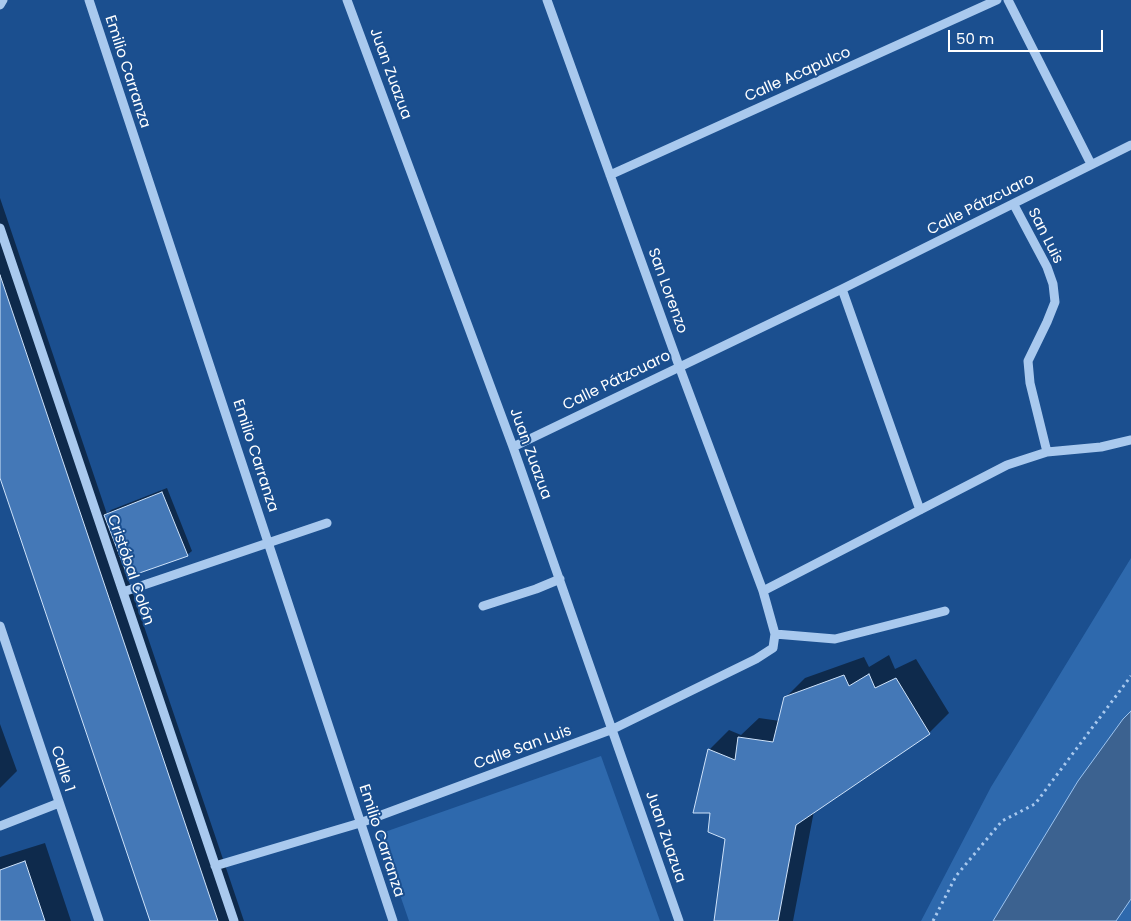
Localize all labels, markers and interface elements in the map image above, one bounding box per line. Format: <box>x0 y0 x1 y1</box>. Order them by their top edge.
street label: Emilio Carranza <box>100 13 154 131</box>
scale bar <box>951 20 1106 52</box>
street label: Juan Zuazua <box>365 26 415 122</box>
text: 50 m <box>956 28 994 49</box>
street label: Calle Acapulco <box>742 44 854 106</box>
street label: Calle Pátzcuaro <box>925 170 1037 240</box>
street label: San Luis <box>1023 205 1067 267</box>
street label: San Lorenzo <box>643 246 691 336</box>
street label: Calle Pátzcuaro <box>560 347 674 415</box>
street label: Emilio Carranza <box>228 397 282 515</box>
street label: Juan Zuazua <box>505 406 555 502</box>
street label: Cristóbal Colón <box>103 512 157 628</box>
street label: Calle San Luis <box>472 722 574 774</box>
street label: Calle 1 <box>46 744 78 794</box>
street label: Emilio Carranza <box>354 782 408 900</box>
street label: Juan Zuazua <box>641 789 689 885</box>

